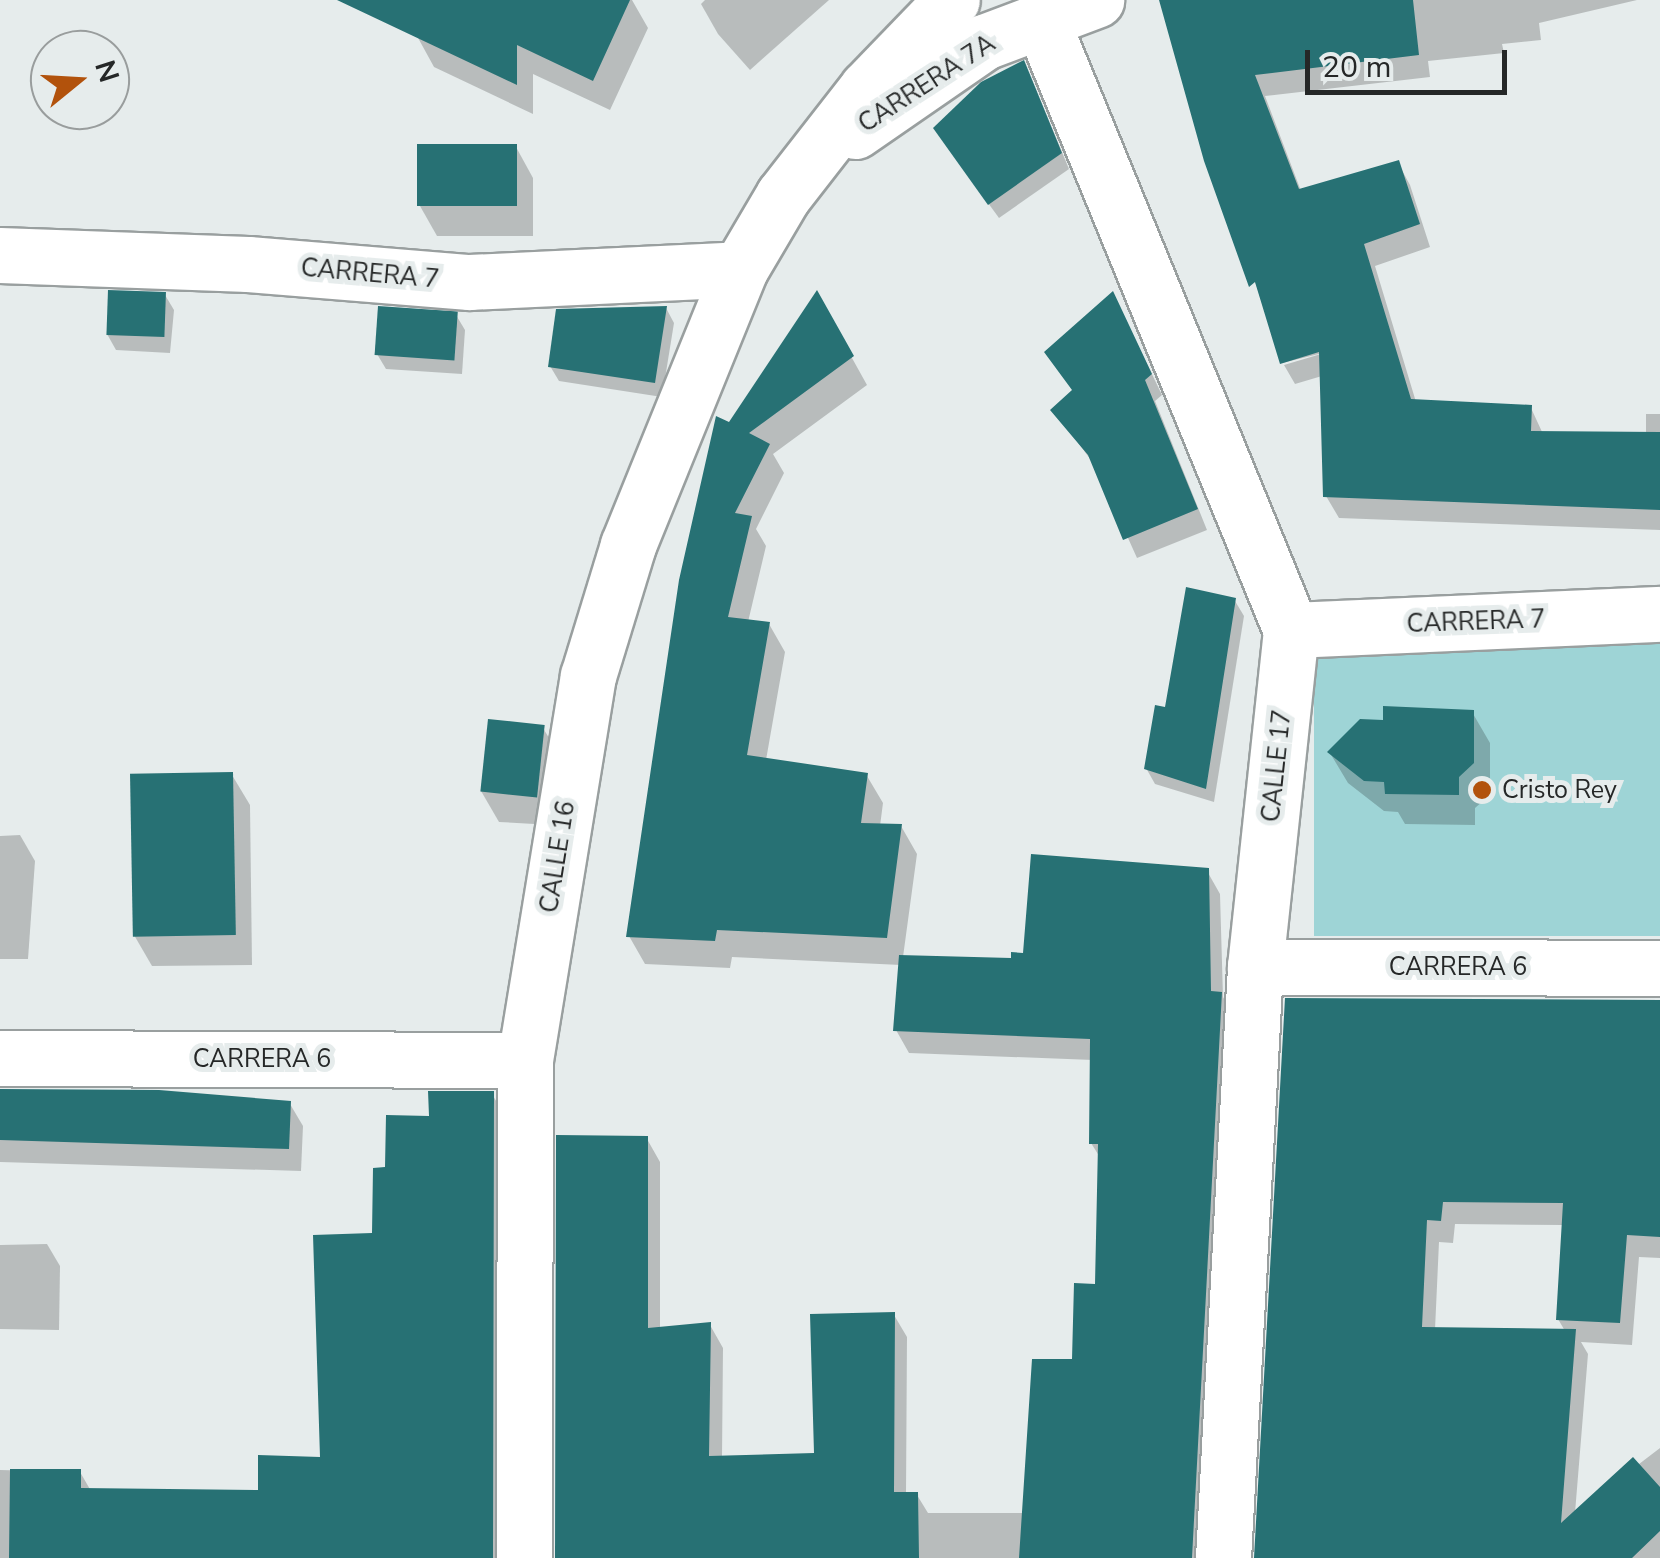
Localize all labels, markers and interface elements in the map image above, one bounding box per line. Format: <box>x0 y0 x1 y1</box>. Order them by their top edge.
street label: CARRERA 7A <box>853 29 1001 139</box>
north arrow <box>30 30 130 130</box>
scale bar <box>1310 30 1512 92</box>
text: 20 m <box>1322 47 1391 88</box>
text: N <box>85 56 128 87</box>
street label: CARRERA 7 <box>300 253 440 295</box>
street label: CARRERA 7 <box>1406 605 1546 639</box>
street label: CALLE 17 <box>1256 708 1298 824</box>
place label: Cristo Rey <box>1502 775 1617 805</box>
marker: Cristo Rey <box>1471 779 1493 801</box>
street label: CALLE 16 <box>534 799 582 915</box>
street label: CARRERA 6 <box>1389 952 1527 982</box>
street label: CARRERA 6 <box>193 1044 331 1074</box>

